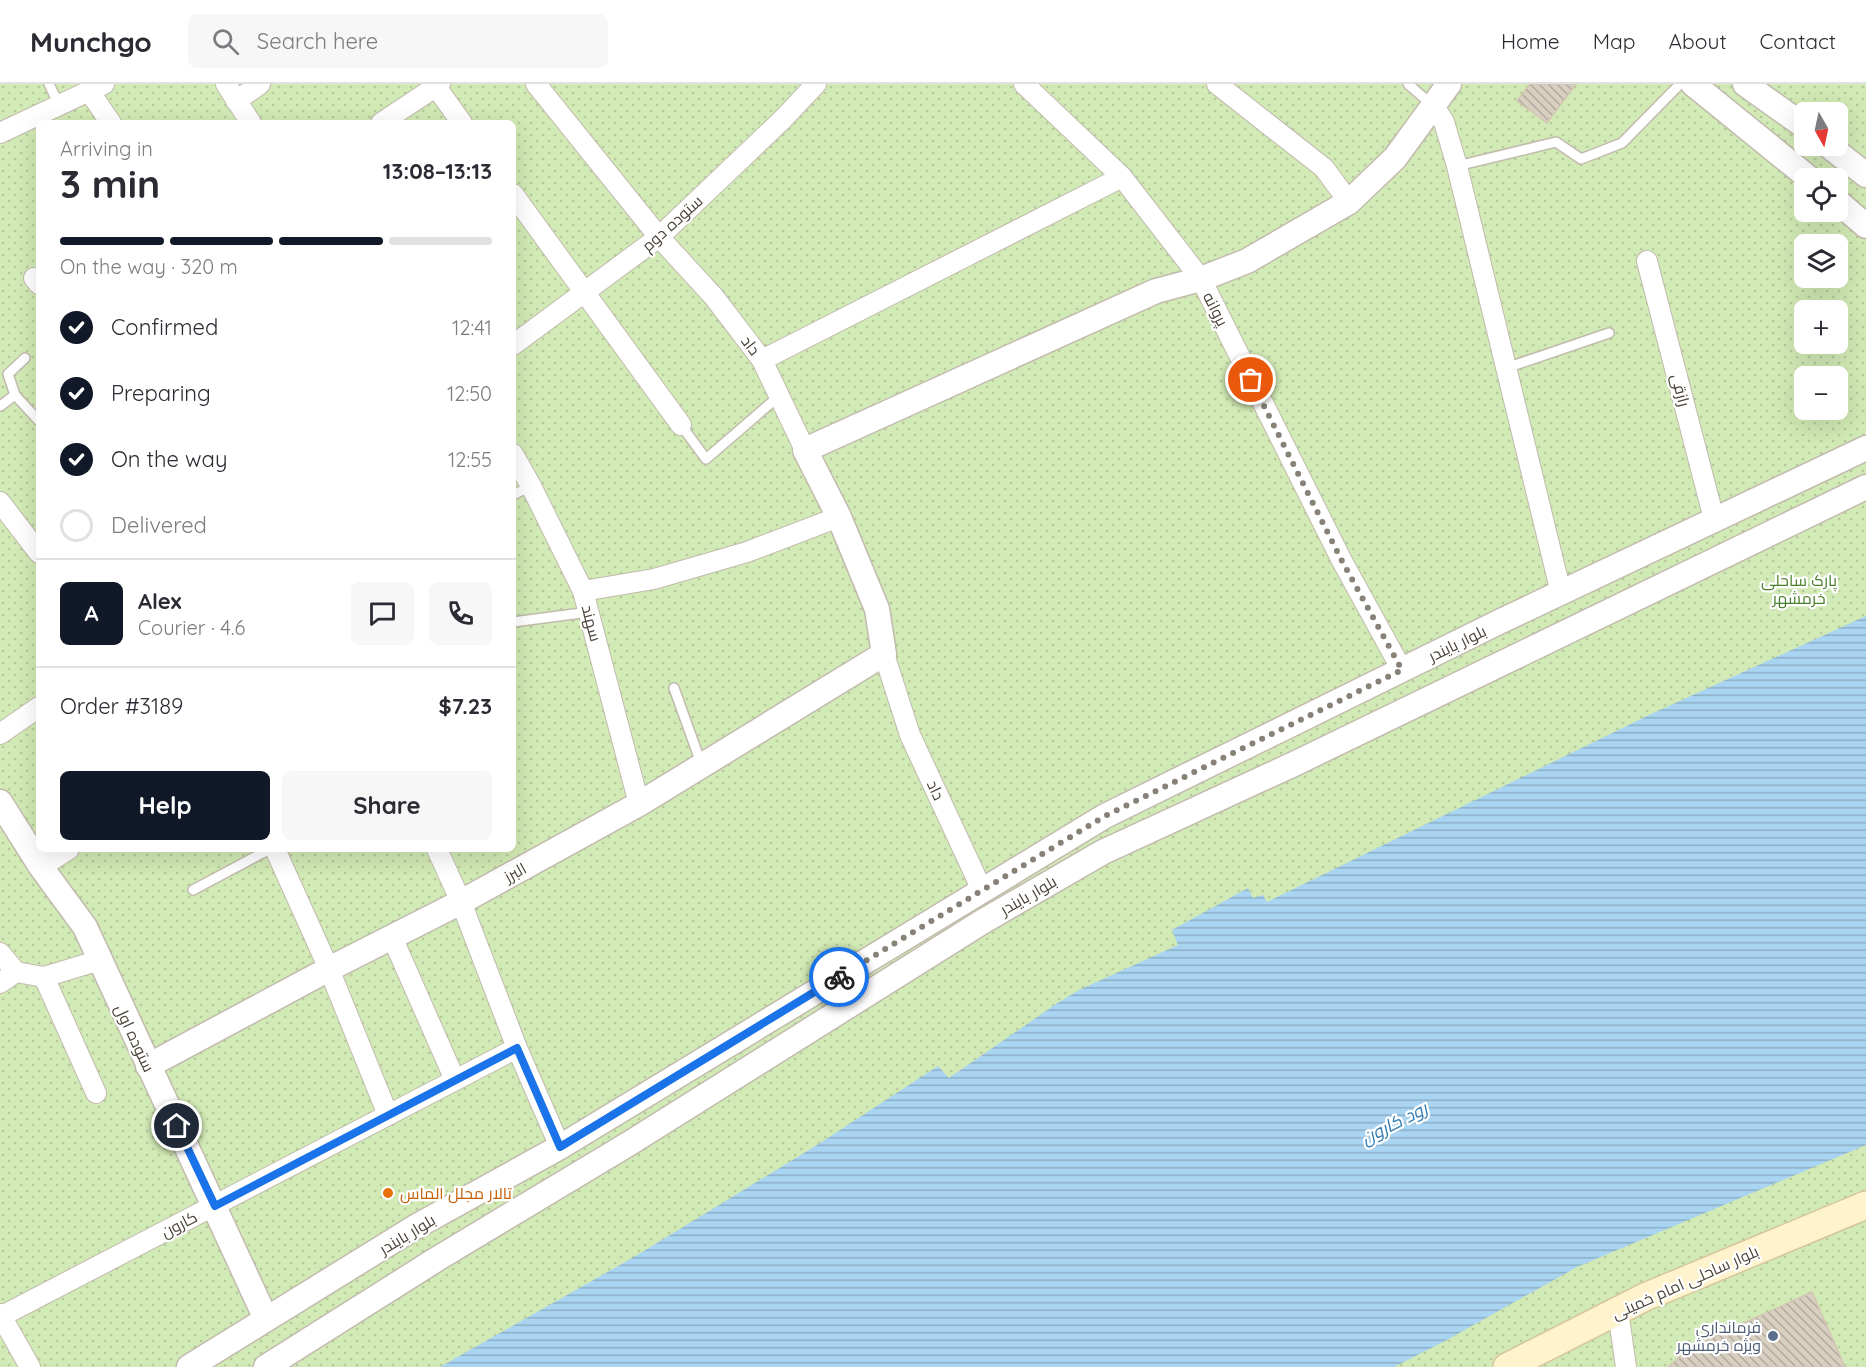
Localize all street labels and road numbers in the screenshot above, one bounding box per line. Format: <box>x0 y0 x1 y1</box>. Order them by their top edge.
street label: ستوده دوم <box>637 190 708 257</box>
street label: پروانه <box>1197 289 1233 331</box>
street label: داد <box>737 331 765 359</box>
street label: رازقی <box>1666 371 1695 409</box>
street label: سهند <box>577 603 606 644</box>
street label: بلوار بایندر <box>1424 620 1489 666</box>
street label: داد <box>923 777 949 803</box>
street label: البرز <box>499 858 530 887</box>
street label: بلوار بایندر <box>995 871 1060 920</box>
street label: ستوده اول <box>110 1001 159 1075</box>
street label: کارون <box>157 1206 201 1242</box>
street label: بلوار بایندر <box>374 1209 439 1259</box>
street label: بلوار ساحلی امام خمینی <box>1609 1241 1762 1325</box>

